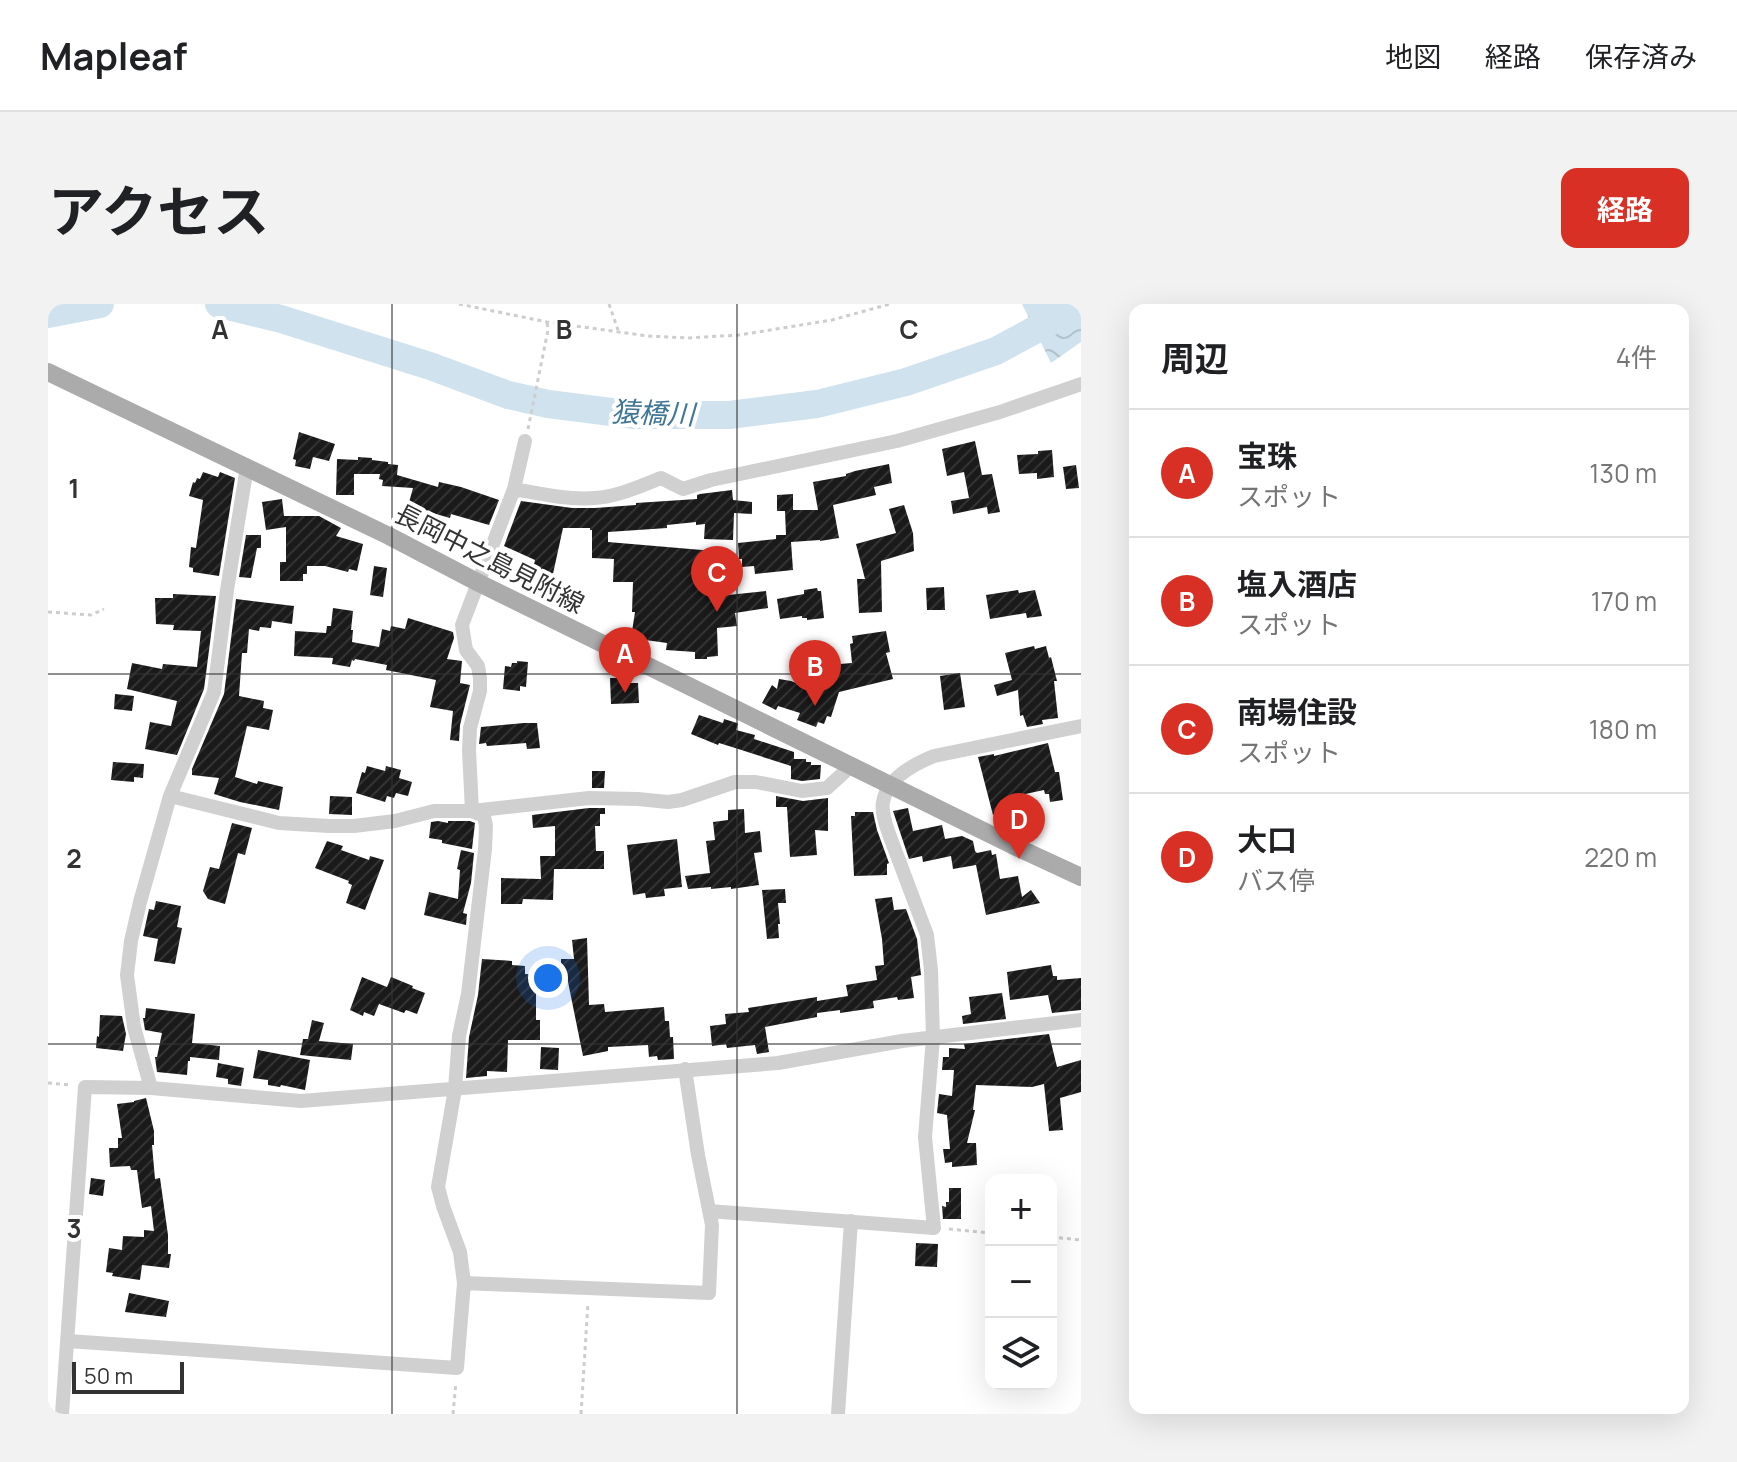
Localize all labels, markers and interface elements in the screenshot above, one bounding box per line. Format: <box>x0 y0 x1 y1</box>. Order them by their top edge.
text: Mapleaf <box>40 29 187 81</box>
text: 地図 <box>1385 37 1441 75</box>
text: 経路 <box>1485 37 1541 75</box>
text: 保存済み <box>1585 37 1697 75</box>
button: 経路 <box>1561 168 1689 248</box>
text: アクセス <box>48 172 269 249</box>
text: A <box>211 311 229 347</box>
text: B <box>556 311 572 347</box>
text: C <box>899 311 919 347</box>
text: 周辺 <box>1161 335 1229 381</box>
text: 4件 <box>1616 339 1657 375</box>
water label: 猿橋川 <box>610 392 699 433</box>
text: 宝珠 <box>1237 435 1297 476</box>
text: A <box>1178 455 1196 491</box>
text: 130 m <box>1589 455 1657 491</box>
text: 1 <box>68 470 80 506</box>
text: スポット <box>1237 478 1341 514</box>
street label: 長岡中之島見附線 <box>389 495 591 621</box>
pin: C <box>691 546 743 612</box>
text: 塩入酒店 <box>1237 563 1357 604</box>
text: B <box>1179 583 1195 619</box>
text: 170 m <box>1591 583 1657 619</box>
text: スポット <box>1237 606 1341 642</box>
pin: A <box>599 627 651 693</box>
pin: B <box>789 640 841 706</box>
text: 南場住設 <box>1237 691 1357 732</box>
text: C <box>1177 711 1197 747</box>
text: 180 m <box>1589 711 1657 747</box>
text: スポット <box>1237 734 1341 770</box>
pin: D <box>993 793 1045 859</box>
text: 大口 <box>1237 819 1297 860</box>
text: D <box>1178 839 1196 875</box>
text: 220 m <box>1584 839 1657 875</box>
text: 2 <box>66 840 82 876</box>
text: バス停 <box>1237 862 1315 898</box>
your location <box>528 958 568 998</box>
map controls <box>985 1174 1057 1390</box>
button: + <box>985 1174 1057 1246</box>
text: 3 <box>66 1210 82 1246</box>
button: − <box>985 1246 1057 1318</box>
button: layers <box>985 1318 1057 1390</box>
scale bar <box>72 1358 184 1394</box>
text: 50 m <box>84 1361 133 1391</box>

